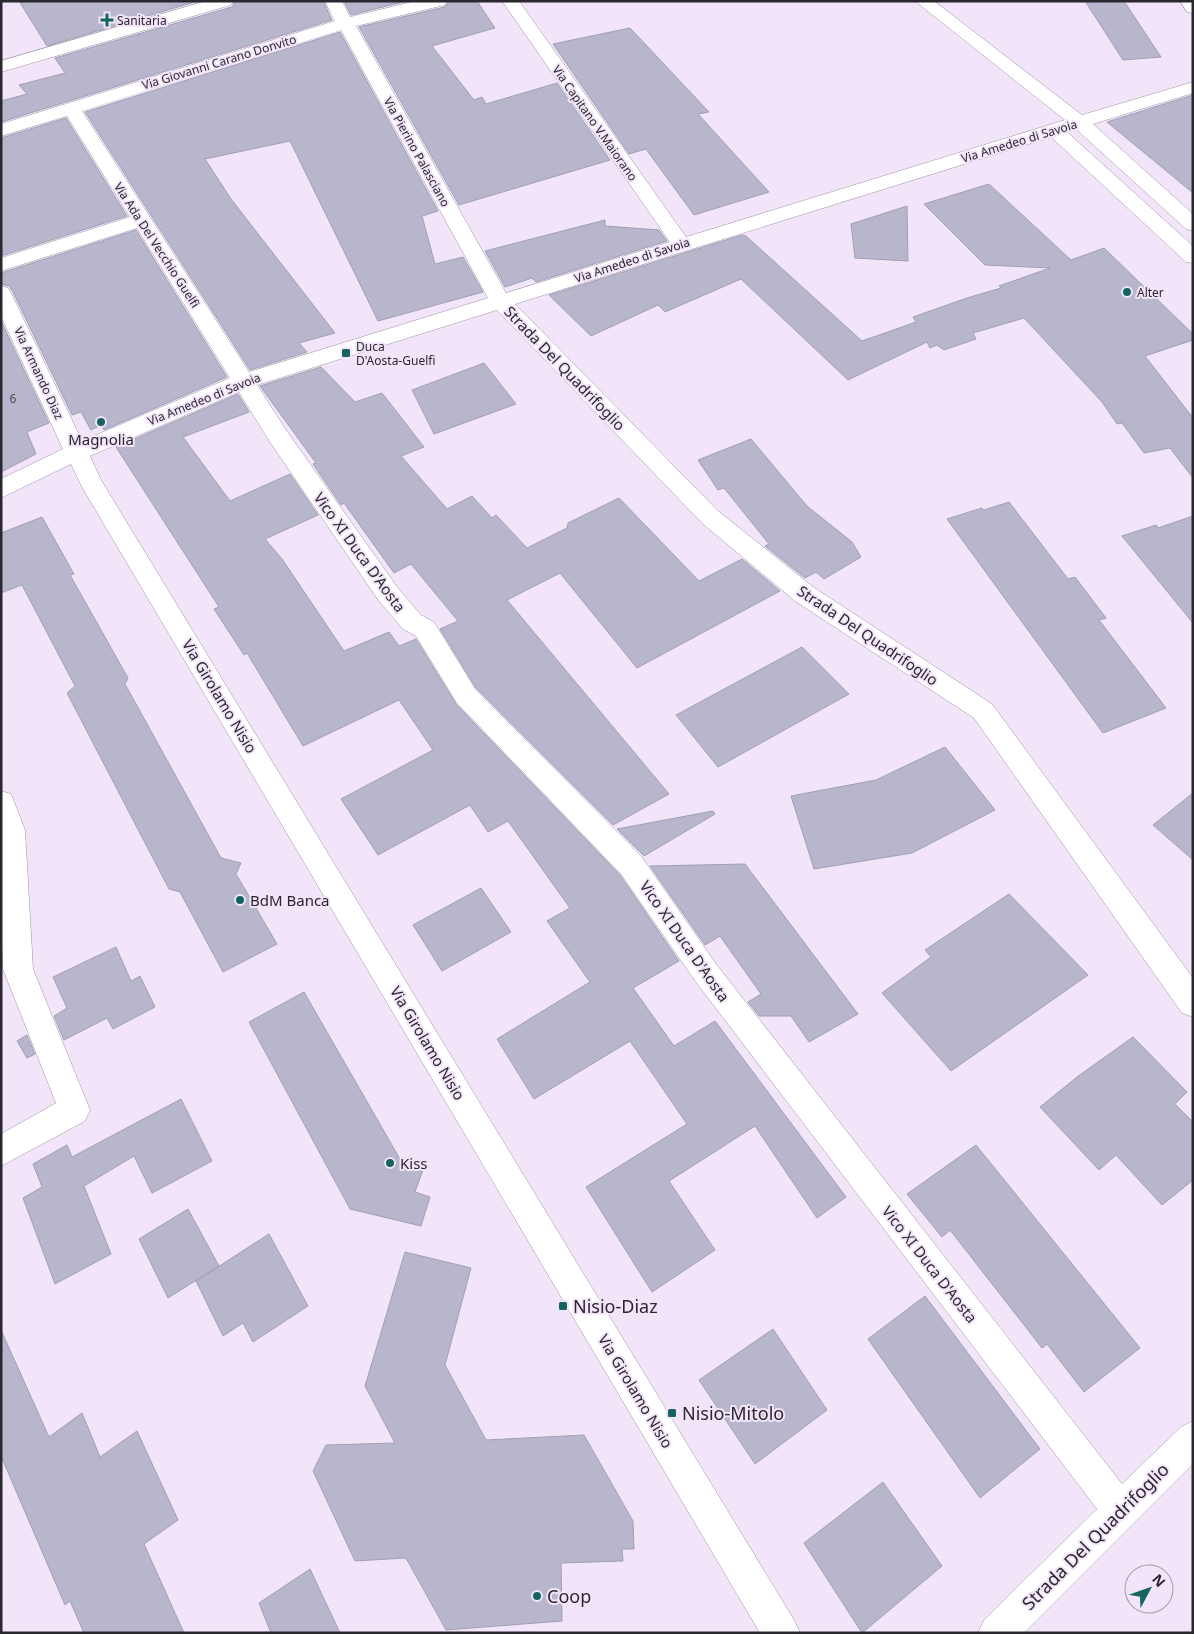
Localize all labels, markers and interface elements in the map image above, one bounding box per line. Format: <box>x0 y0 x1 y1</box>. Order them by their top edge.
place label: Sanitaria <box>117 12 167 29</box>
marker: Sanitaria <box>101 14 113 26</box>
street label: Via Giovanni Carano Donvito <box>140 30 298 94</box>
street label: Via Capitano V.Maiorano <box>549 62 641 184</box>
street label: Via Pierino Palasciano <box>380 94 454 210</box>
street label: Via Amedeo di Savoia <box>959 115 1079 167</box>
street label: Via Ada Del Vecchio Guelfi <box>110 179 204 311</box>
street label: Via Amedeo di Savoia <box>572 233 692 287</box>
place label: Alter <box>1137 284 1164 301</box>
marker: Alter <box>1121 286 1133 298</box>
street label: Strada Del Quadrifoglio <box>500 301 630 435</box>
street label: Via Armando Diaz <box>10 324 68 422</box>
place label: Duca D'Aosta-Guelfi <box>356 338 435 369</box>
marker: Duca D'Aosta-Guelfi <box>340 347 352 359</box>
street label: Via Amedeo di Savoia <box>145 369 263 429</box>
house number: 6 <box>10 390 17 407</box>
marker: Magnolia <box>95 416 107 428</box>
place label: Magnolia <box>68 429 134 449</box>
street label: Vico XI Duca D'Aosta <box>310 488 410 616</box>
street label: Strada Del Quadrifoglio <box>794 580 942 690</box>
street label: Via Girolamo Nisio <box>178 635 262 757</box>
street label: Vico XI Duca D'Aosta <box>636 876 734 1006</box>
place label: BdM Banca <box>250 890 330 910</box>
marker: BdM Banca <box>234 894 246 906</box>
street label: Via Girolamo Nisio <box>386 982 470 1104</box>
place label: Kiss <box>400 1153 428 1173</box>
marker: Kiss <box>384 1157 396 1169</box>
street label: Vico XI Duca D'Aosta <box>878 1201 982 1327</box>
place label: Nisio-Diaz <box>573 1294 658 1318</box>
marker: Nisio-Diaz <box>557 1300 569 1312</box>
street label: Via Girolamo Nisio <box>594 1330 678 1452</box>
place label: Nisio-Mitolo <box>682 1401 784 1425</box>
marker: Nisio-Mitolo <box>666 1407 678 1419</box>
street label: Strada Del Quadrifoglio <box>1016 1457 1174 1615</box>
north arrow <box>1124 1564 1174 1614</box>
text: N <box>1148 1570 1170 1591</box>
place label: Coop <box>547 1584 591 1608</box>
marker: Coop <box>531 1590 543 1602</box>

